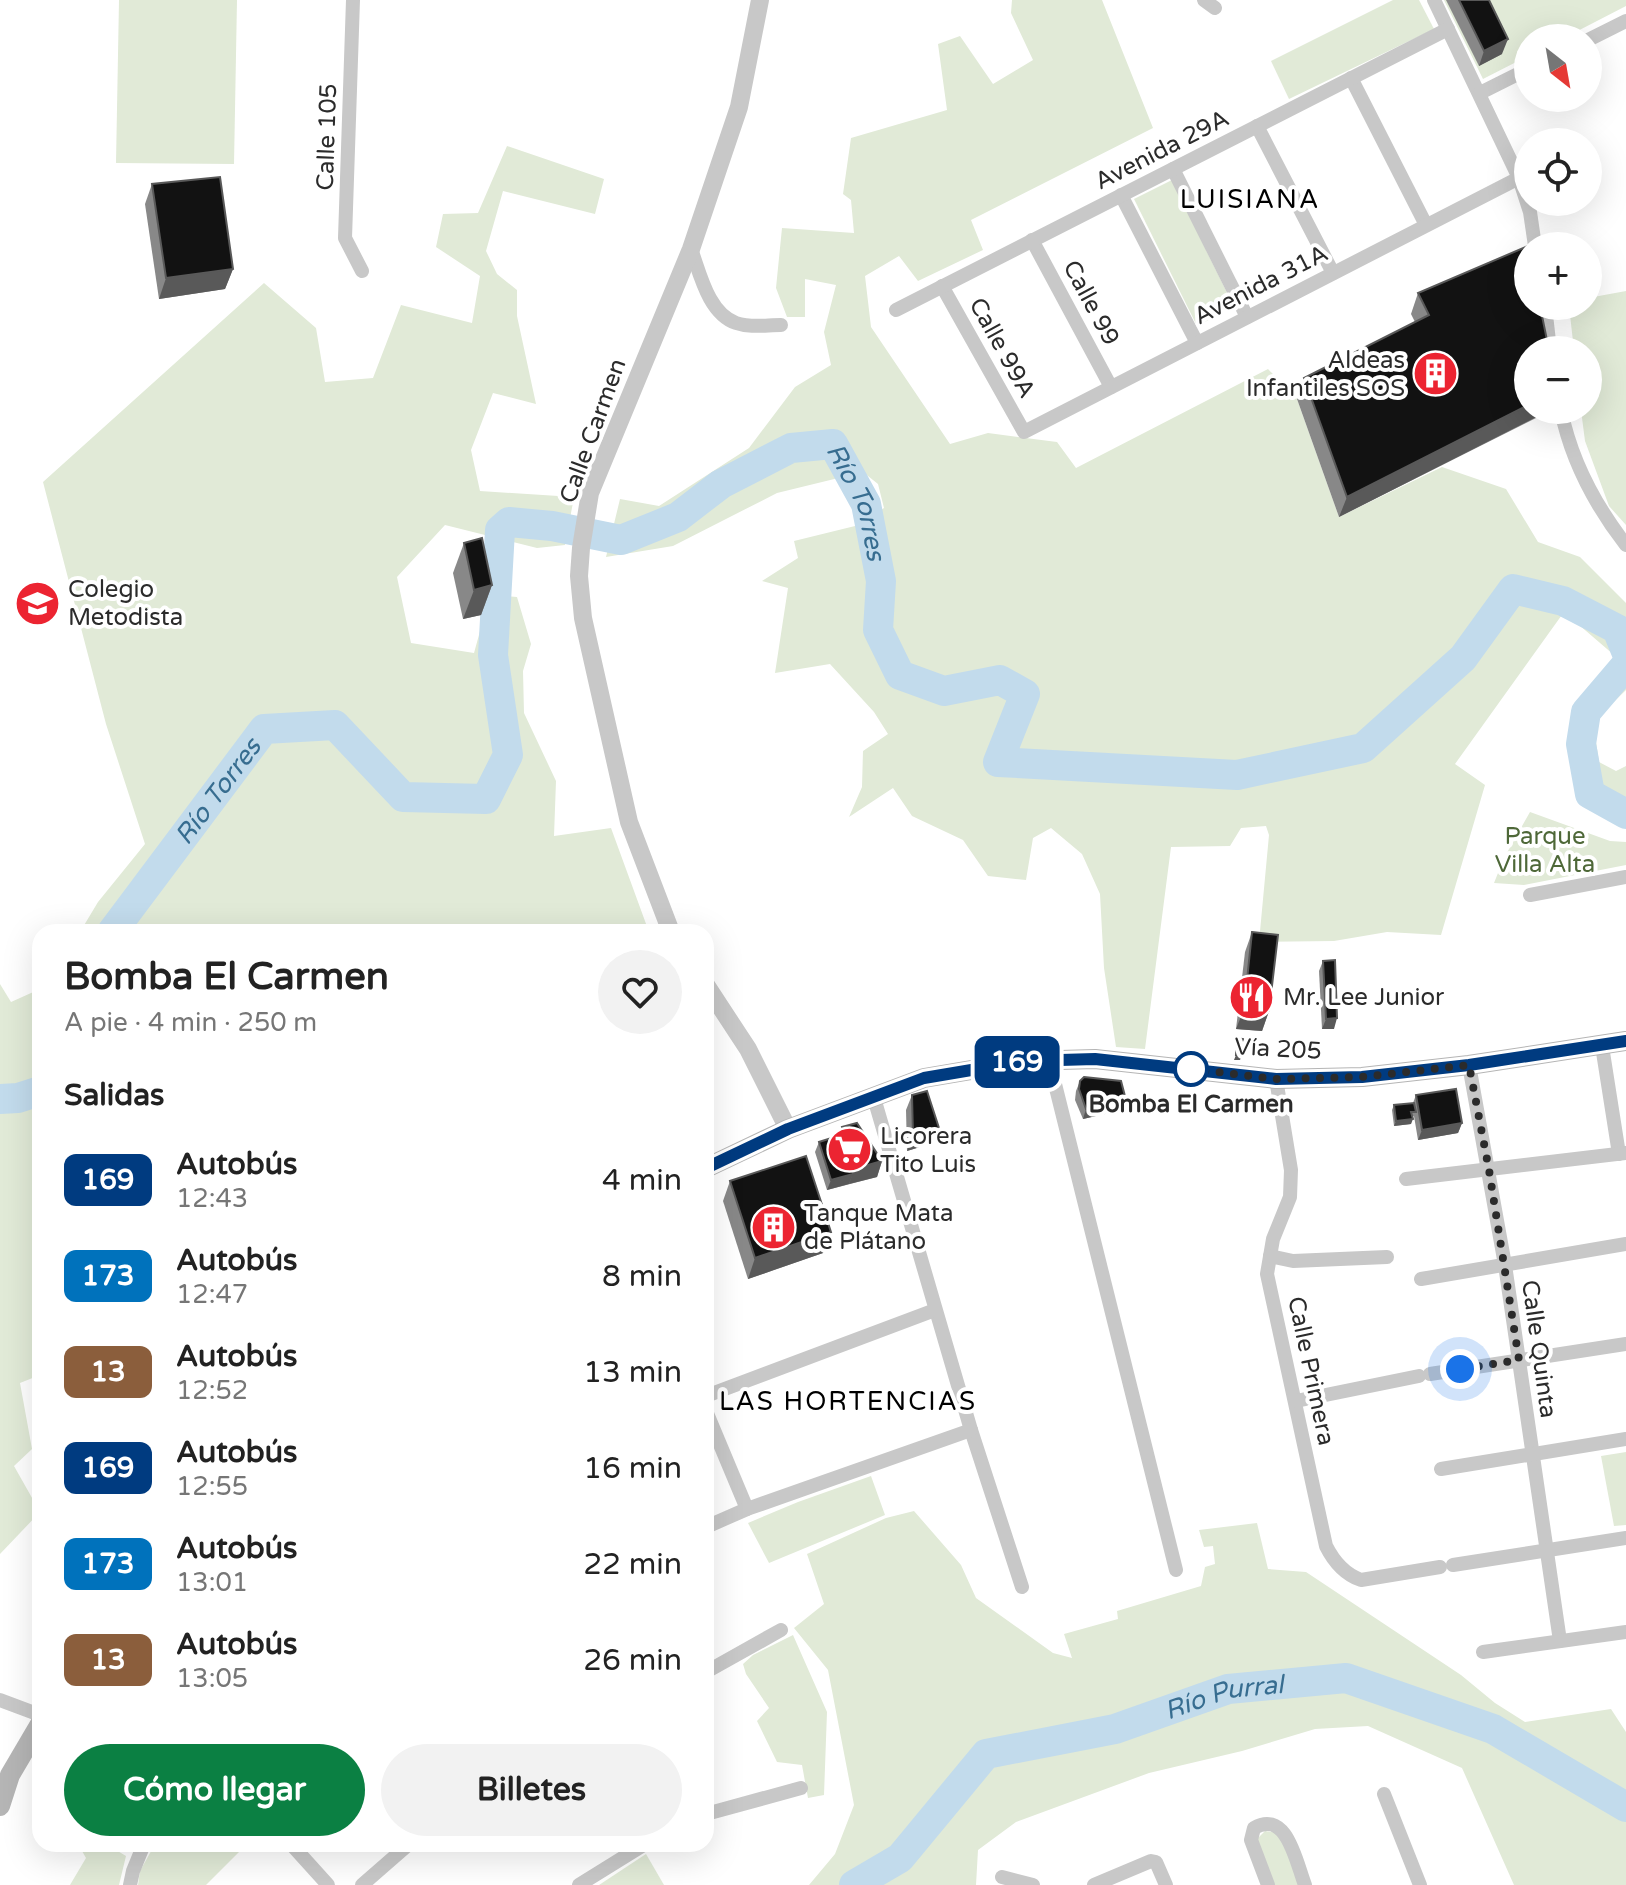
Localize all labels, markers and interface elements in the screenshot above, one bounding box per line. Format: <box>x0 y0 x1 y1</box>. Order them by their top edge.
north arrow <box>1514 24 1602 112</box>
map controls <box>1514 24 1602 424</box>
street label: Calle 105 <box>311 83 343 191</box>
street label: Avenida 29A <box>1090 104 1234 196</box>
button: locate <box>1514 128 1602 216</box>
district label: LUISIANA <box>1180 184 1320 215</box>
button: + <box>1514 232 1602 320</box>
street label: Avenida 31A <box>1189 239 1333 331</box>
street label: Calle 99 <box>1057 256 1125 350</box>
street label: Calle 99A <box>963 293 1041 403</box>
button: − <box>1514 336 1602 424</box>
place label: Aldeas Infantiles SOS <box>1246 346 1405 403</box>
building icon: Aldeas Infantiles SOS <box>1412 350 1460 398</box>
street label: Calle Carmen <box>553 355 633 507</box>
water label: Río Torres <box>820 438 892 565</box>
place label: Colegio Metodista <box>68 575 183 632</box>
school or university icon: Colegio Metodista <box>13 579 61 627</box>
water label: Río Torres <box>168 731 268 850</box>
park label: Parque Villa Alta <box>1495 822 1595 879</box>
button: heart <box>598 950 682 1034</box>
text: Bomba El Carmen <box>64 954 389 1000</box>
restaurant icon: Mr. Lee Junior <box>1228 973 1276 1021</box>
place label: Mr. Lee Junior <box>1283 983 1445 1012</box>
text: A pie · 4 min · 250 m <box>64 1007 317 1038</box>
street label: Vía 205 <box>1234 1032 1322 1066</box>
line badge: 169 <box>971 1036 1063 1088</box>
text: 169 <box>991 1045 1043 1079</box>
marker: Bomba El Carmen <box>1174 1052 1208 1086</box>
text: Salidas <box>64 1077 164 1114</box>
place label: Bomba El Carmen <box>1088 1090 1294 1119</box>
place label: Licorera Tito Luis <box>880 1122 976 1179</box>
supermarket icon: Licorera Tito Luis <box>825 1126 873 1174</box>
text: Autobús <box>176 1146 297 1183</box>
text: 4 min <box>602 1162 682 1199</box>
text: 169 <box>82 1163 134 1197</box>
text: 12:43 <box>176 1183 248 1214</box>
place label: Tanque Mata de Plátano <box>804 1199 953 1256</box>
building icon: Tanque Mata de Plátano <box>749 1203 797 1251</box>
text: Autobús <box>176 1242 297 1279</box>
text: 8 min <box>602 1258 682 1295</box>
text: 173 <box>82 1259 134 1293</box>
street label: Calle Quinta <box>1515 1278 1563 1420</box>
text: 12:47 <box>176 1279 248 1310</box>
street label: Calle Primera <box>1281 1294 1341 1448</box>
text: Autobús <box>176 1338 297 1375</box>
your location <box>1440 1349 1480 1389</box>
text: 13 min <box>583 1354 682 1391</box>
text: 13 <box>90 1355 126 1389</box>
text: 12:52 <box>176 1375 248 1406</box>
district label: LAS HORTENCIAS <box>719 1386 977 1417</box>
text: Autobús <box>176 1434 297 1471</box>
text: 16 min <box>583 1450 682 1487</box>
text: 169 <box>82 1451 134 1485</box>
text: 12:55 <box>176 1471 248 1502</box>
text: Autobús <box>176 1530 297 1567</box>
text: 22 min <box>583 1546 682 1583</box>
text: 173 <box>82 1547 134 1581</box>
text: 13:01 <box>176 1567 248 1598</box>
text: Autobús <box>176 1626 297 1663</box>
text: 26 min <box>583 1642 682 1679</box>
text: 13 <box>90 1643 126 1677</box>
text: 13:05 <box>176 1663 248 1694</box>
water label: Río Purral <box>1160 1668 1288 1726</box>
button: Cómo llegar <box>64 1744 365 1836</box>
button: Billetes <box>381 1744 682 1836</box>

